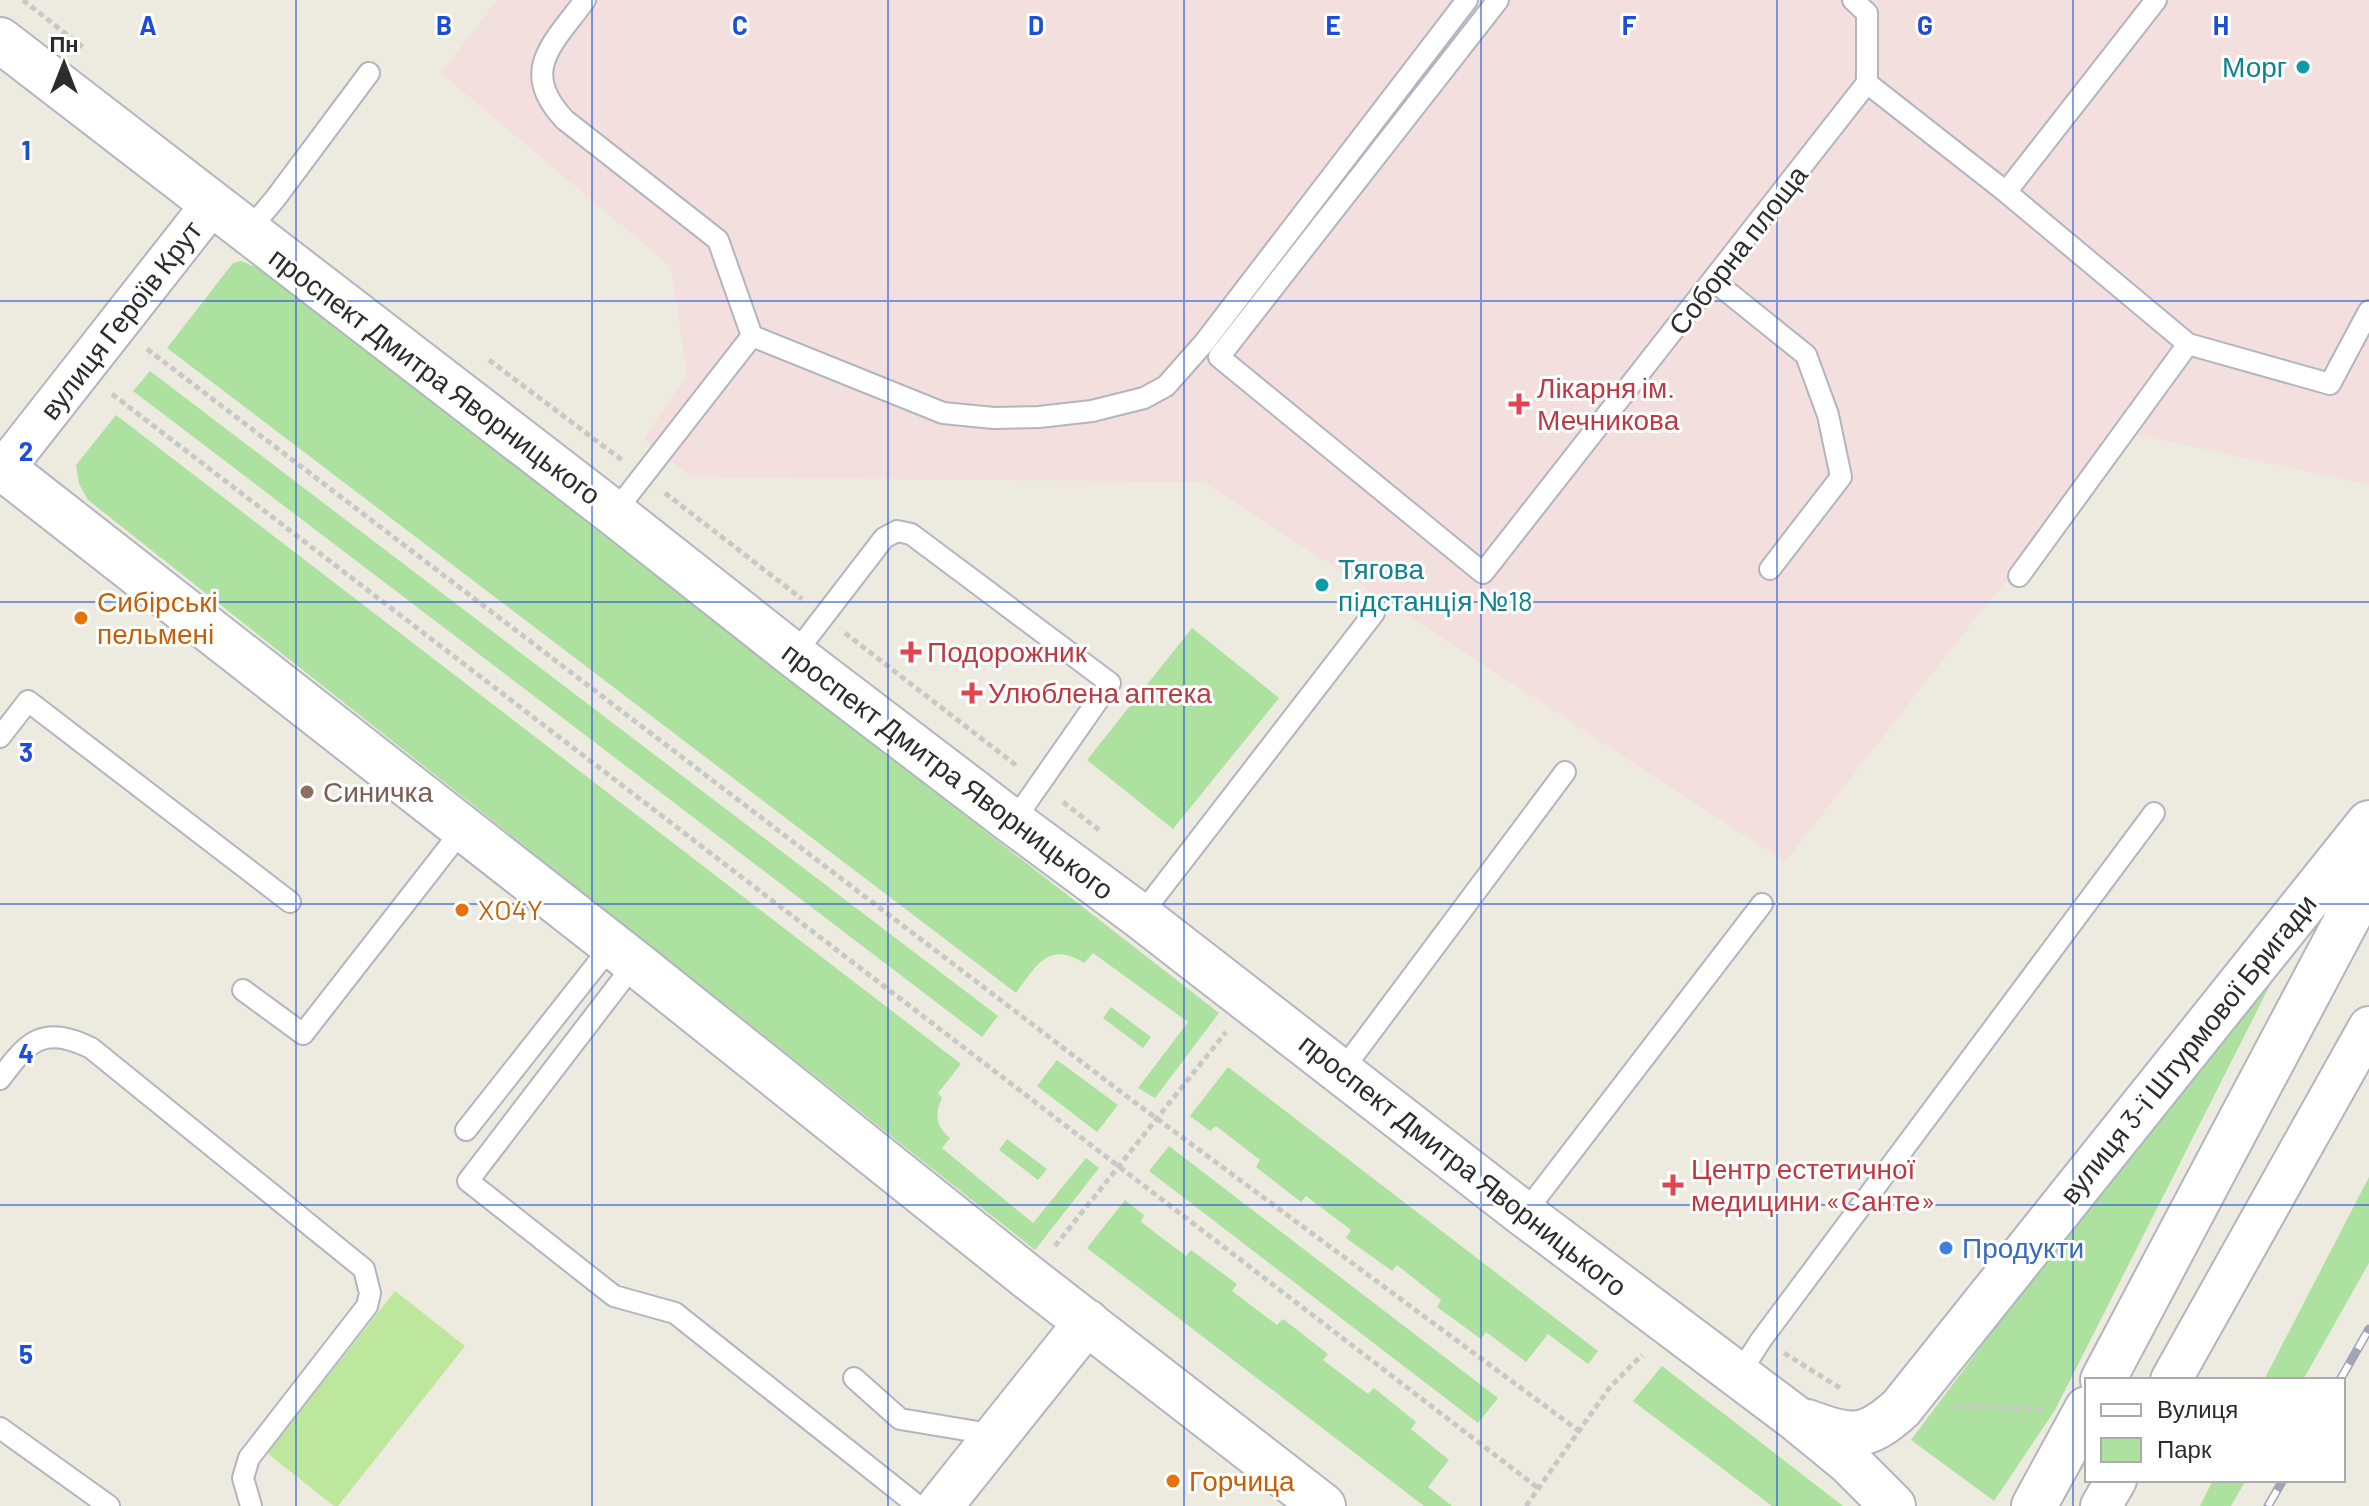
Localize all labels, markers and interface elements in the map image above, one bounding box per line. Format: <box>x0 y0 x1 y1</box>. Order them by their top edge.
text: A <box>139 9 157 40</box>
text: B <box>436 9 452 40</box>
text: C <box>732 9 748 40</box>
text: D <box>1028 9 1044 40</box>
text: E <box>1325 9 1341 40</box>
text: F <box>1622 9 1637 40</box>
text: G <box>1917 9 1933 40</box>
text: H <box>2213 9 2229 40</box>
north arrow <box>24 24 104 104</box>
text: Пн <box>49 30 79 56</box>
place label: Морг <box>2222 49 2287 83</box>
marker: Морг <box>2294 58 2312 76</box>
text: 1 <box>21 134 31 165</box>
street label: Соборна площа <box>1661 158 1814 341</box>
street label: вулиця Героїв Крут <box>32 213 209 426</box>
street label: проспект Дмитра Яворницького <box>263 239 608 511</box>
place label: Лікарня ім. Мечникова <box>1537 370 1680 436</box>
marker: Лікарня ім. Мечникова <box>1508 393 1530 415</box>
text: 2 <box>19 435 33 466</box>
place label: Тягова пiдстанцiя №18 <box>1338 551 1533 617</box>
marker: Тягова пiдстанцiя №18 <box>1313 576 1331 594</box>
place label: Сибірські пельмені <box>97 584 218 650</box>
marker: Сибірські пельмені <box>72 609 90 627</box>
street label: проспект Дмитра Яворницького <box>776 634 1121 906</box>
place label: Подорожник <box>927 634 1088 668</box>
marker: Подорожник <box>902 643 920 661</box>
place label: Улюблена аптека <box>988 675 1212 709</box>
marker: Улюблена аптека <box>963 684 981 702</box>
text: 3 <box>19 736 33 767</box>
place label: Синичка <box>323 774 433 808</box>
marker: Синичка <box>298 783 316 801</box>
street label: вулиця 3-ї Штурмової Бригади <box>2052 887 2323 1210</box>
place label: XO4Y <box>478 892 543 926</box>
marker: XO4Y <box>453 901 471 919</box>
street label: проспект Дмитра Яворницького <box>1293 1026 1634 1303</box>
text: 4 <box>18 1037 34 1068</box>
place label: Центр естетичної медицини «Санте» <box>1691 1151 1935 1217</box>
marker: Центр естетичної медицини «Санте» <box>1662 1174 1684 1196</box>
place label: Продукти <box>1962 1230 2084 1264</box>
marker: Продукти <box>1937 1239 1955 1257</box>
text: 5 <box>19 1338 33 1369</box>
legend <box>2085 1378 2345 1482</box>
text: Вулиця <box>2157 1394 2238 1423</box>
text: Парк <box>2157 1434 2212 1463</box>
place label: Горчица <box>1189 1463 1295 1497</box>
marker: Горчица <box>1164 1472 1182 1490</box>

